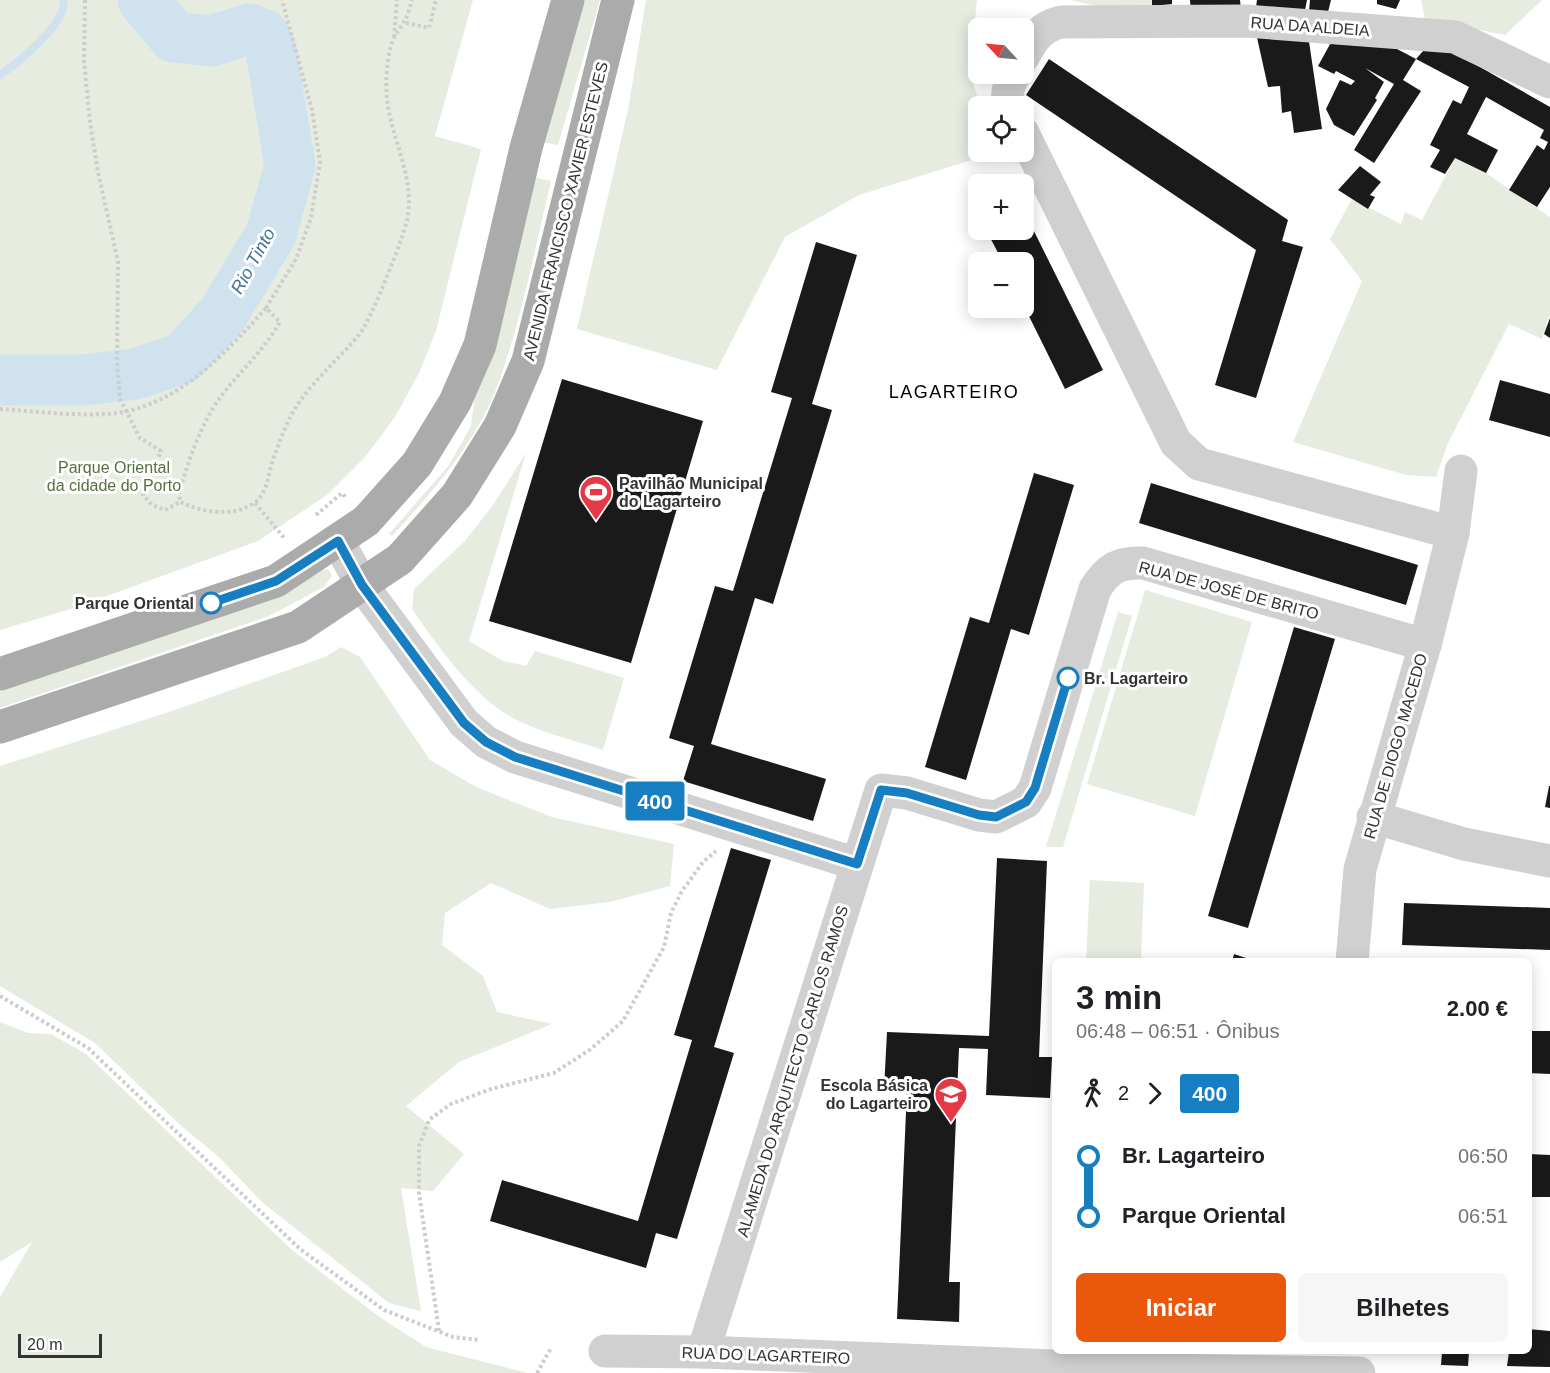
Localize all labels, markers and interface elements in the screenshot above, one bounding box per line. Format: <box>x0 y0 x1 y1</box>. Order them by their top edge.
street label: RUA DA ALDEIA <box>1250 14 1370 39</box>
north arrow <box>968 18 1034 84</box>
map controls <box>968 18 1034 318</box>
street label: AVENIDA FRANCISCO XAVIER ESTEVES <box>520 60 611 362</box>
button: locate <box>968 96 1034 162</box>
button: + <box>968 174 1034 240</box>
water label: Rio Tinto <box>227 225 279 297</box>
button: − <box>968 252 1034 318</box>
district label: LAGARTEIRO <box>889 382 1019 402</box>
park label: Parque Oriental da cidade do Porto <box>47 459 181 494</box>
sports icon: Pavilhão Municipal do Lagarteiro <box>578 474 614 521</box>
place label: Pavilhão Municipal do Lagarteiro <box>619 475 763 510</box>
street label: RUA DE JOSÉ DE BRITO <box>1137 557 1321 623</box>
marker: Parque Oriental <box>200 592 222 614</box>
place label: Parque Oriental <box>75 595 194 612</box>
street label: RUA DE DIOGO MACEDO <box>1361 651 1430 841</box>
marker: Br. Lagarteiro <box>1057 667 1079 689</box>
place label: Br. Lagarteiro <box>1084 670 1188 687</box>
line badge: 400 <box>620 782 690 820</box>
text: 400 <box>637 790 673 813</box>
street label: ALAMEDA DO ARQUITECTO CARLOS RAMOS <box>734 903 851 1239</box>
text: 3 min <box>1076 979 1162 1016</box>
text: 2.00 € <box>1447 996 1508 1021</box>
text: 06:48 – 06:51 · Ônibus <box>1076 1020 1279 1042</box>
school or university icon: Escola Básica do Lagarteiro <box>933 1076 969 1123</box>
place label: Escola Básica do Lagarteiro <box>820 1077 928 1112</box>
icon: walk <box>1076 1077 1109 1110</box>
icon: forward <box>1138 1077 1171 1110</box>
text: 2 <box>1118 1082 1129 1104</box>
text: 400 <box>1192 1082 1227 1105</box>
text: Br. Lagarteiro <box>1122 1143 1265 1168</box>
text: 06:50 <box>1458 1145 1508 1167</box>
text: Parque Oriental <box>1122 1203 1286 1228</box>
text: 06:51 <box>1458 1205 1508 1227</box>
button: Iniciar <box>1076 1273 1286 1342</box>
button: Bilhetes <box>1298 1273 1508 1342</box>
scale bar <box>18 1331 102 1358</box>
text: 20 m <box>27 1336 63 1353</box>
street label: RUA DO LAGARTEIRO <box>681 1344 851 1367</box>

